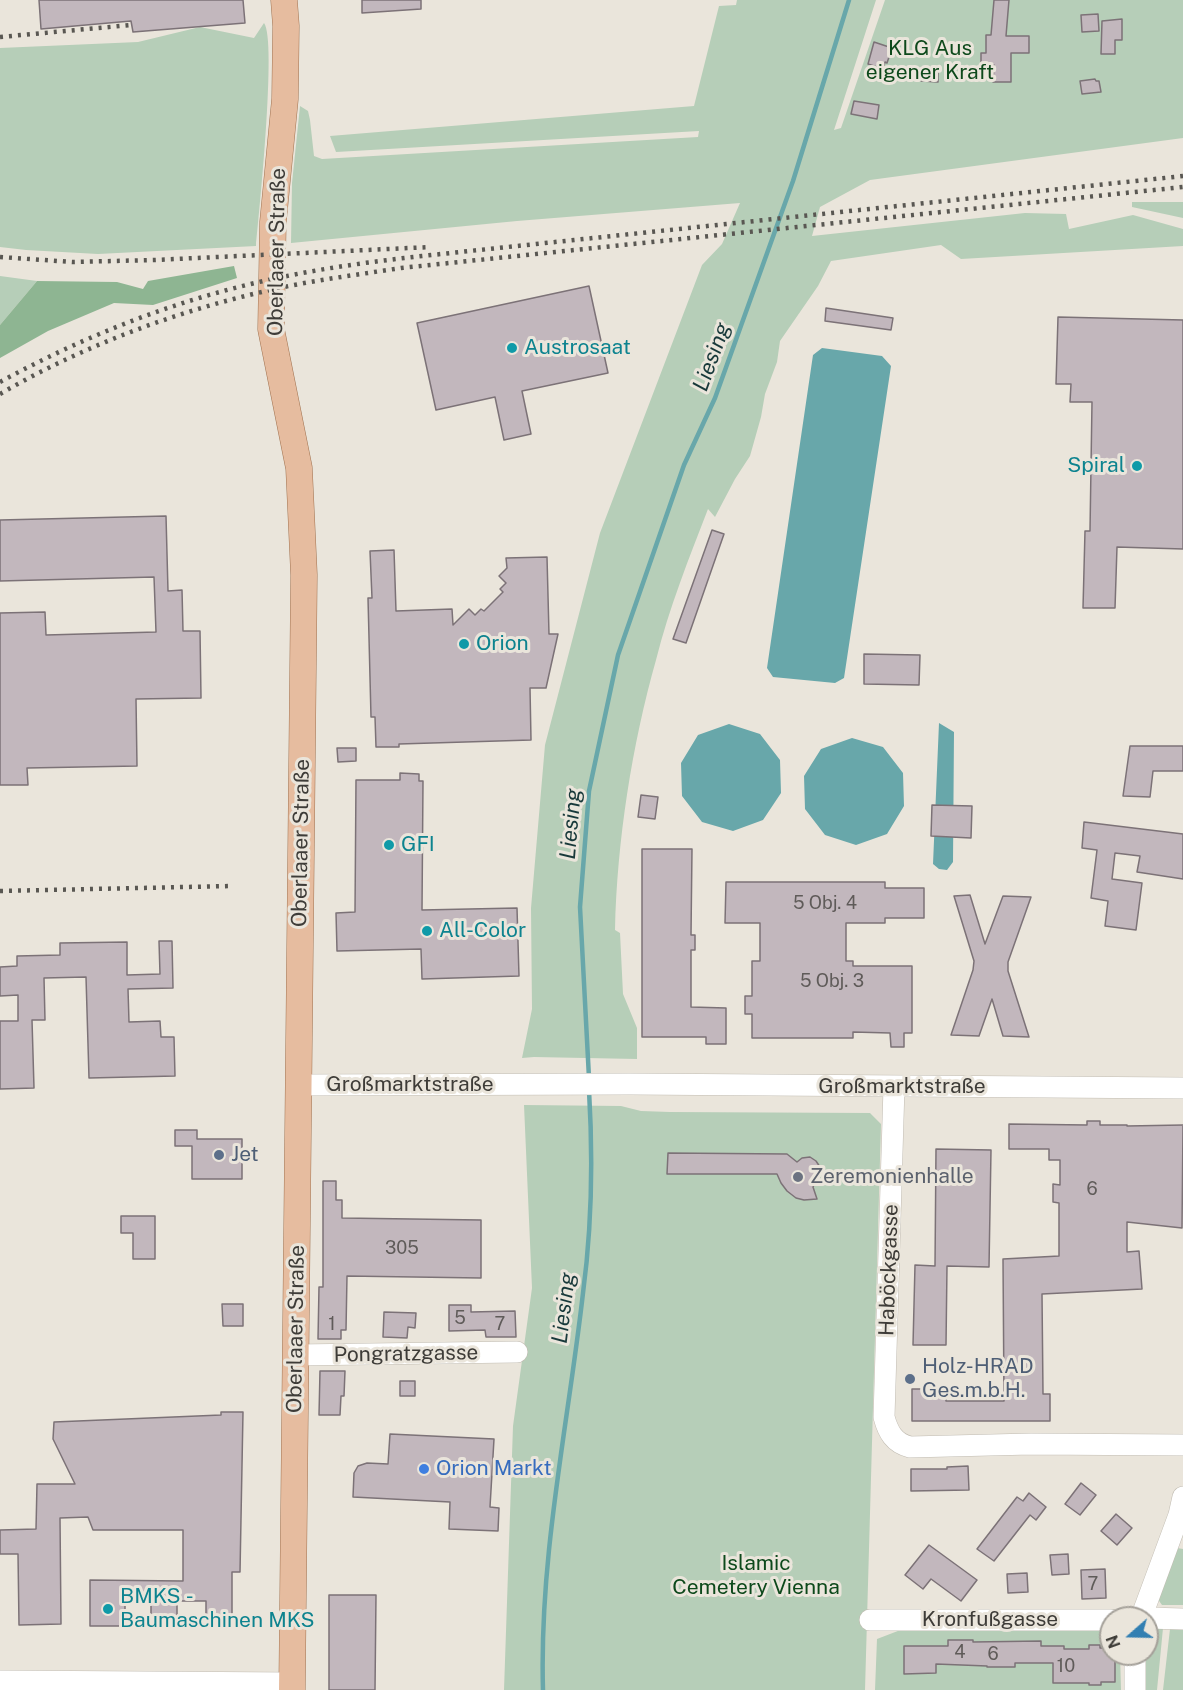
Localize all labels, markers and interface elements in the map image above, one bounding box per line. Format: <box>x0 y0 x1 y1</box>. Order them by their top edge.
park label: KLG Aus eigener Kraft <box>866 36 994 86</box>
street label: Oberlaaer Straße <box>263 168 291 336</box>
water label: Liesing <box>687 319 737 395</box>
place label: Austrosaat <box>524 335 631 361</box>
marker: Austrosaat <box>505 341 519 355</box>
place label: Spiral <box>1067 453 1125 479</box>
marker: Spiral <box>1130 459 1144 473</box>
place label: Orion <box>476 631 529 657</box>
marker: Orion <box>457 637 471 651</box>
street label: Oberlaaer Straße <box>287 759 315 927</box>
water label: Liesing <box>555 787 587 861</box>
place label: GFI <box>401 832 435 858</box>
marker: GFI <box>382 838 396 852</box>
house number: 5 Obj. 4 <box>793 892 857 914</box>
place label: All-Color <box>439 918 526 944</box>
marker: All-Color <box>420 924 434 938</box>
house number: 5 Obj. 3 <box>800 970 864 992</box>
street label: Großmarktstraße <box>326 1072 494 1098</box>
street label: Großmarktstraße <box>818 1074 986 1100</box>
place label: Jet <box>231 1142 259 1168</box>
marker: Jet <box>212 1148 226 1162</box>
place label: Zeremonienhalle <box>810 1164 974 1190</box>
marker: Zeremonienhalle <box>791 1170 805 1184</box>
house number: 6 <box>1086 1178 1098 1200</box>
street label: Haböckgasse <box>874 1204 904 1336</box>
house number: 305 <box>385 1237 419 1259</box>
street label: Oberlaaer Straße <box>282 1245 310 1413</box>
water label: Liesing <box>547 1271 581 1345</box>
house number: 5 <box>454 1307 466 1329</box>
house number: 1 <box>328 1313 336 1335</box>
house number: 7 <box>495 1313 505 1335</box>
street label: Pongratzgasse <box>333 1340 479 1368</box>
place label: Holz-HRAD Ges.m.b.H. <box>922 1354 1034 1404</box>
marker: Holz-HRAD Ges.m.b.H. <box>903 1372 917 1386</box>
place label: Orion Markt <box>436 1456 552 1482</box>
marker: Orion Markt <box>417 1462 431 1476</box>
park label: Islamic Cemetery Vienna <box>672 1551 840 1601</box>
house number: 7 <box>1088 1573 1098 1595</box>
place label: BMKS - Baumaschinen MKS <box>120 1584 315 1634</box>
marker: BMKS - Baumaschinen MKS <box>101 1602 115 1616</box>
north arrow <box>1099 1606 1159 1666</box>
street label: Kronfußgasse <box>922 1607 1058 1633</box>
text: N <box>1102 1633 1125 1651</box>
house number: 4 <box>954 1641 966 1663</box>
house number: 6 <box>987 1643 999 1665</box>
house number: 10 <box>1057 1655 1075 1677</box>

